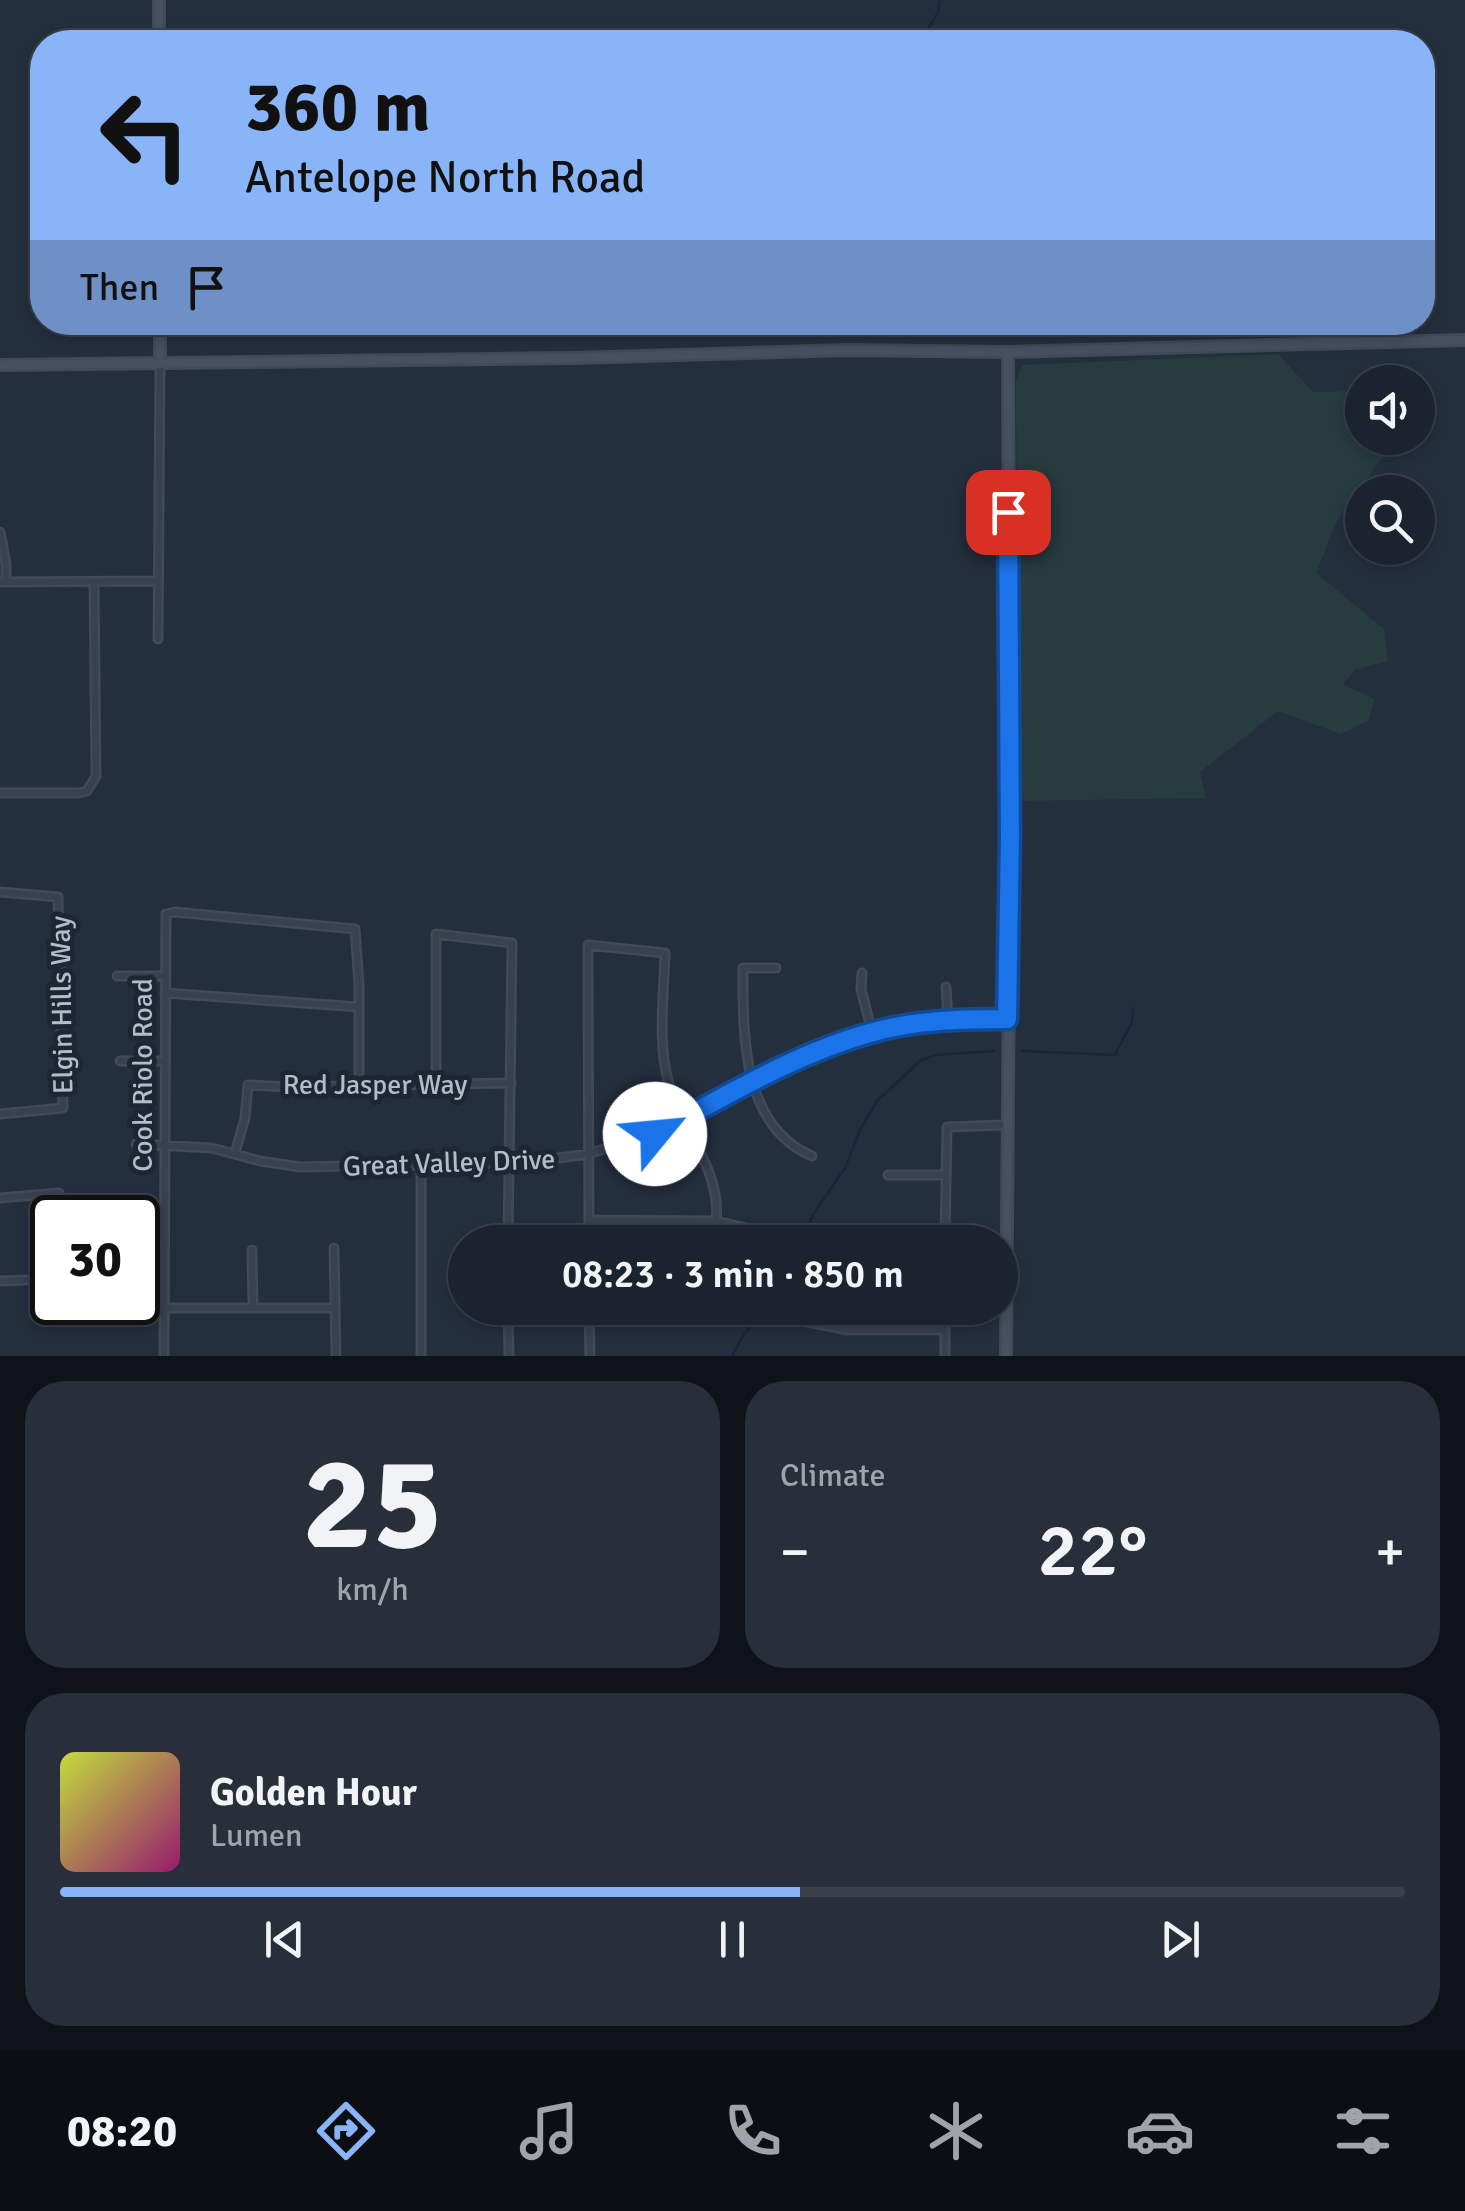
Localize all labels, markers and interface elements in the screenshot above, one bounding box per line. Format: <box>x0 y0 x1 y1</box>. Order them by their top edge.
text: 360 m <box>245 64 430 150</box>
icon: left <box>80 70 210 200</box>
text: Antelope North Road <box>245 150 645 205</box>
icon: arrive <box>179 260 234 315</box>
text: Then <box>80 264 159 311</box>
map controls <box>1345 365 1435 565</box>
button: sound <box>1345 365 1435 455</box>
pin <box>966 470 1051 555</box>
button: search <box>1345 475 1435 565</box>
icon: arrive <box>981 485 1036 540</box>
street label: Elgin Hills Way <box>43 916 81 1094</box>
street label: Cook Riolo Road <box>126 978 160 1172</box>
street label: Red Jasper Way <box>283 1068 467 1102</box>
position arrow <box>603 1082 707 1186</box>
street label: Great Valley Drive <box>342 1142 556 1184</box>
speed limit sign: 30 <box>30 1195 160 1325</box>
text: 08:23 · 3 min · 850 m <box>562 1251 904 1298</box>
text: 25 <box>302 1425 443 1585</box>
text: Climate <box>780 1456 886 1495</box>
text: 22° <box>1038 1504 1147 1597</box>
text: − <box>780 1518 810 1586</box>
text: + <box>1375 1518 1405 1586</box>
text: km/h <box>336 1570 409 1609</box>
text: Golden Hour <box>210 1769 417 1816</box>
text: Lumen <box>210 1816 302 1855</box>
icon: previous <box>257 1912 312 1967</box>
icon: pause <box>705 1912 760 1967</box>
icon: next <box>1153 1912 1208 1967</box>
icon: directions <box>311 2096 381 2166</box>
icon: music <box>514 2096 584 2166</box>
icon: phone <box>718 2096 788 2166</box>
icon: climate <box>921 2096 991 2166</box>
icon: car <box>1125 2096 1195 2166</box>
icon: filters <box>1328 2096 1398 2166</box>
text: 08:20 <box>67 2104 177 2159</box>

